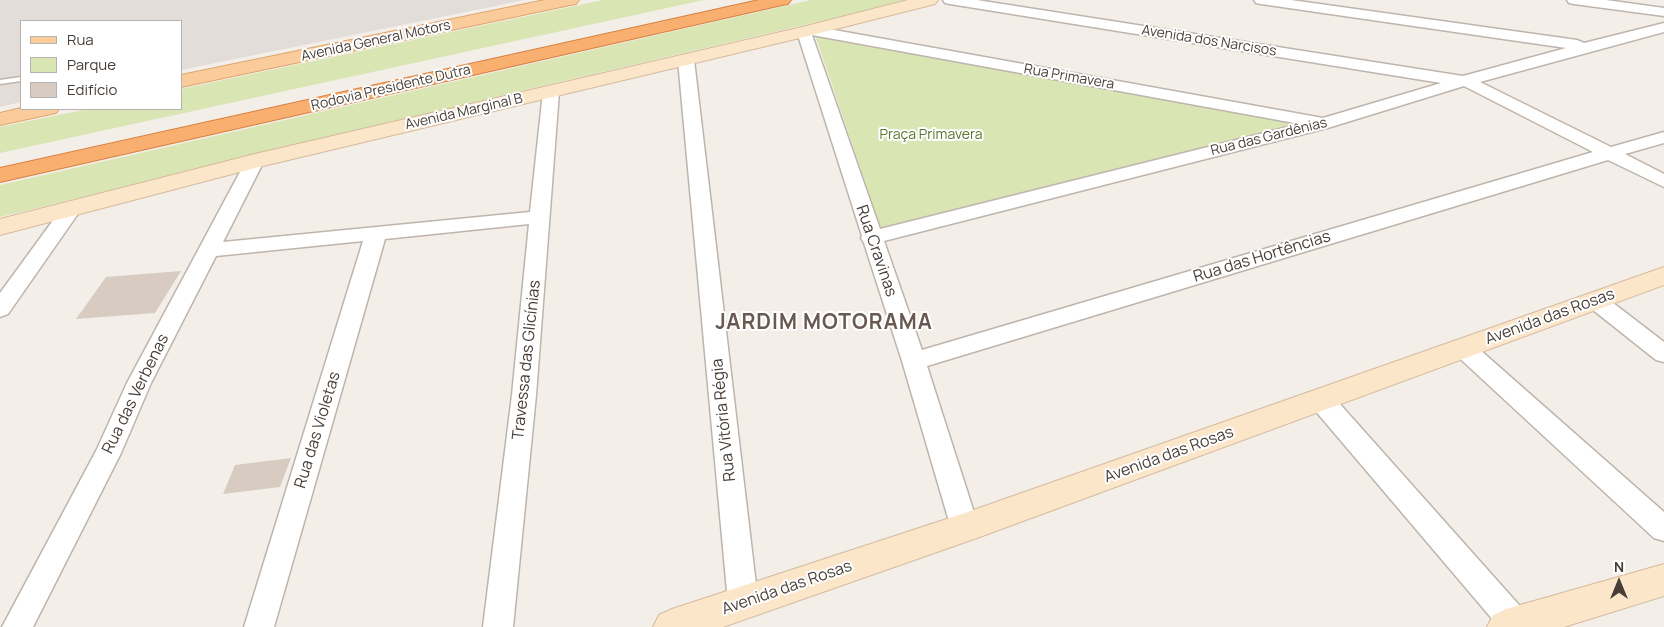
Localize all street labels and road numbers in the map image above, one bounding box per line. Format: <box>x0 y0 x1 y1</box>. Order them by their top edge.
street label: Avenida General Motors <box>300 17 452 65</box>
street label: Avenida dos Narcisos <box>1140 22 1278 60</box>
street label: Rodovia Presidente Dutra <box>310 61 472 115</box>
street label: Rua Primavera <box>1023 61 1115 93</box>
street label: Avenida Marginal B <box>404 90 524 134</box>
street label: Rua das Gardênias <box>1209 114 1329 160</box>
street label: Rua Cravinas <box>851 203 901 299</box>
street label: Rua das Hortências <box>1191 227 1333 287</box>
street label: Travessa das Glicínias <box>509 279 545 441</box>
street label: Avenida das Rosas <box>1483 285 1617 349</box>
street label: Rua das Verbenas <box>99 331 173 457</box>
street label: Rua Vitória Régia <box>708 358 740 482</box>
street label: Rua das Violetas <box>291 369 345 491</box>
street label: Avenida das Rosas <box>1102 423 1236 487</box>
street label: Avenida das Rosas <box>719 557 855 619</box>

